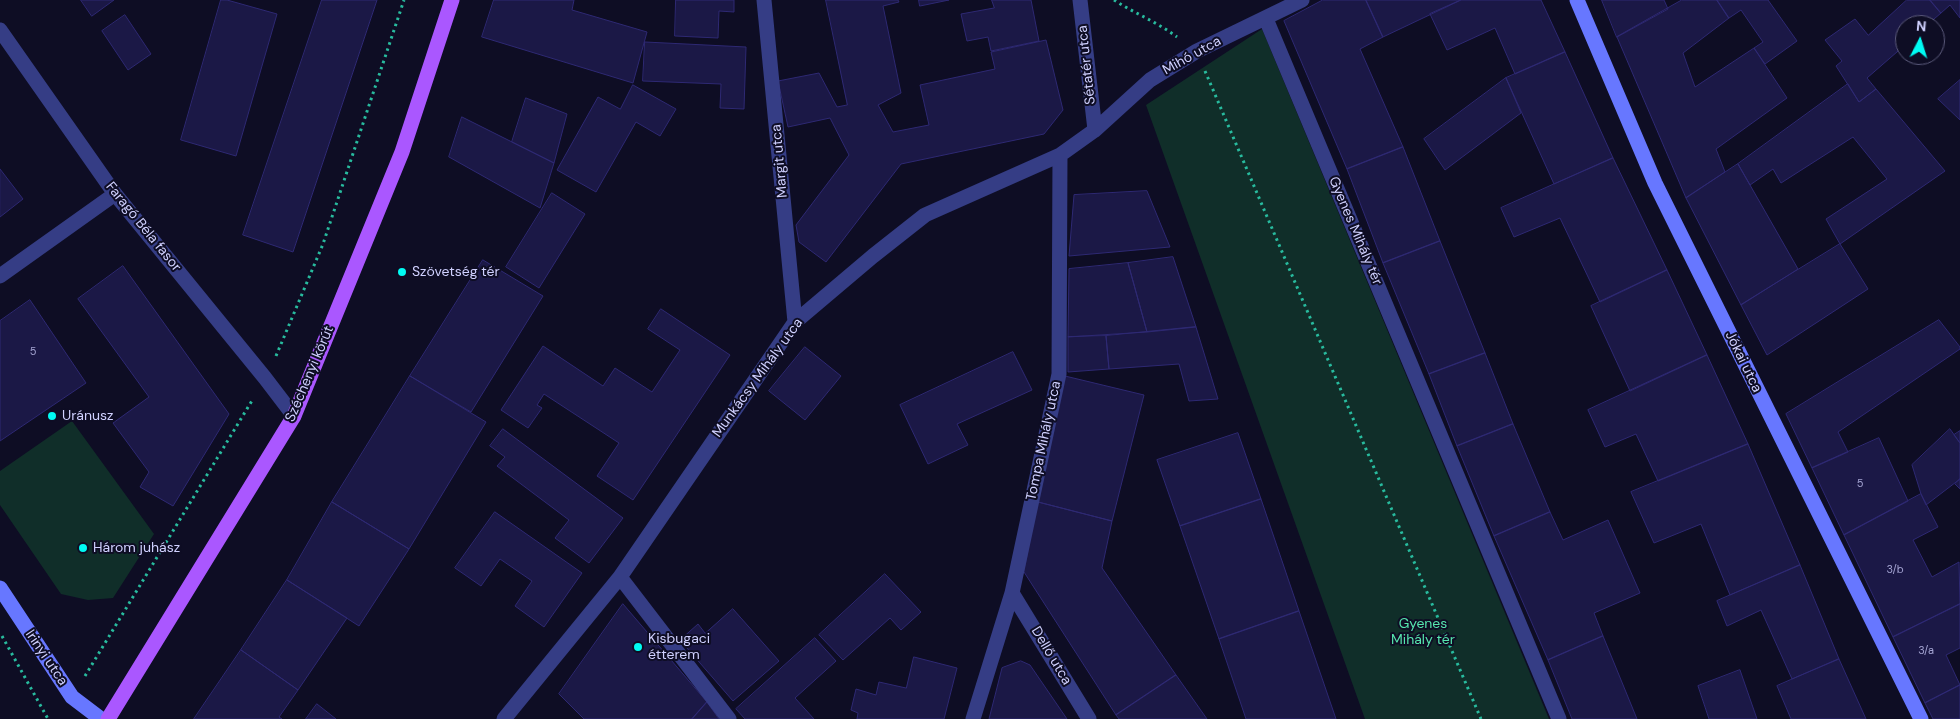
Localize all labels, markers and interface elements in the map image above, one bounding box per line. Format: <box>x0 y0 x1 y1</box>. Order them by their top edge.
north arrow <box>1895 15 1945 65</box>
text: N <box>1915 17 1927 35</box>
street label: Sétatér utca <box>1074 24 1100 106</box>
street label: Mihó utca <box>1160 33 1224 79</box>
street label: Margit utca <box>768 124 792 198</box>
street label: Gyenes Mihály tér <box>1325 174 1385 288</box>
street label: Faragó Béla fasor <box>102 179 184 275</box>
place label: Szövetség tér <box>412 264 500 280</box>
marker: Szövetség tér <box>396 266 408 278</box>
street label: Munkácsy Mihály utca <box>709 315 807 441</box>
street label: Széchenyi körút <box>282 323 338 425</box>
street label: Jókai utca <box>1721 329 1765 395</box>
house number: 5 <box>30 345 36 359</box>
street label: Tompa Mihály utca <box>1023 380 1065 502</box>
place label: Uránusz <box>62 408 113 424</box>
marker: Uránusz <box>46 410 58 422</box>
house number: 5 <box>1857 477 1863 491</box>
place label: Három juhász <box>93 540 180 556</box>
marker: Három juhász <box>77 542 89 554</box>
house number: 3/b <box>1886 563 1904 577</box>
park label: Gyenes Mihály tér <box>1391 616 1455 648</box>
street label: Dellő utca <box>1027 624 1075 688</box>
street label: Irinyi utca <box>21 627 71 689</box>
place label: Kisbugaci étterem <box>648 631 710 664</box>
marker: Kisbugaci étterem <box>632 641 644 653</box>
house number: 3/a <box>1918 644 1934 658</box>

